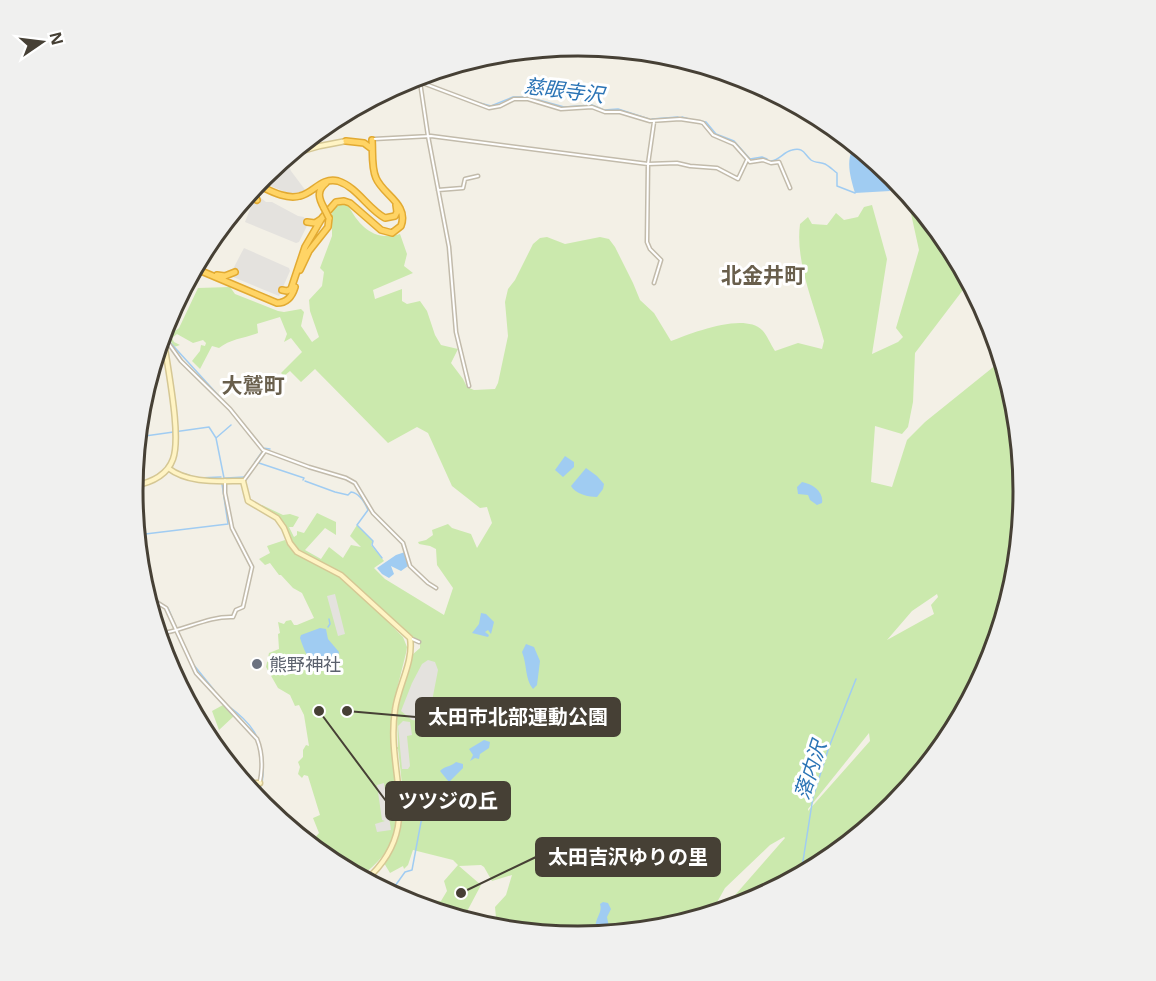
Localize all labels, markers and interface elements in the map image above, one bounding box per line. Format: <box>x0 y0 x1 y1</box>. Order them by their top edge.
north arrow <box>12 12 72 72</box>
text: N <box>44 29 69 47</box>
water label: 慈眼寺沢 <box>523 72 608 109</box>
district label: 北金井町 <box>721 261 805 289</box>
district label: 大鷲町 <box>222 371 285 399</box>
place label: 熊野神社 <box>269 652 341 676</box>
marker: 熊野神社 <box>250 657 264 671</box>
callout: 太田市北部運動公園 <box>416 698 620 736</box>
text: 太田市北部運動公園 <box>428 703 608 730</box>
water label: 落内沢 <box>788 734 833 803</box>
callout: ツツジの丘 <box>386 782 510 820</box>
text: ツツジの丘 <box>398 787 498 814</box>
callout: 太田吉沢ゆりの里 <box>536 838 720 876</box>
text: 太田吉沢ゆりの里 <box>548 843 708 870</box>

